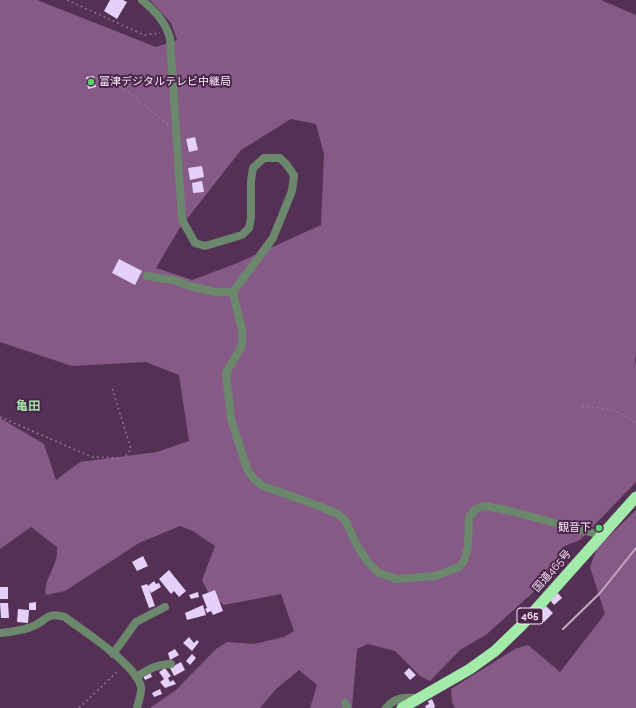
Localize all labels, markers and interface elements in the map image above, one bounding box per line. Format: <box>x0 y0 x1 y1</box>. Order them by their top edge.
place label: 富津デジタルテレビ中継局 <box>99 75 231 89</box>
marker: 富津デジタルテレビ中継局 <box>86 77 96 87</box>
district label: 亀田 <box>16 399 40 413</box>
place label: 観音下 <box>558 521 591 535</box>
marker: 観音下 <box>594 523 604 533</box>
street label: 国道465号 <box>530 547 574 595</box>
road number: 465 <box>517 608 543 624</box>

